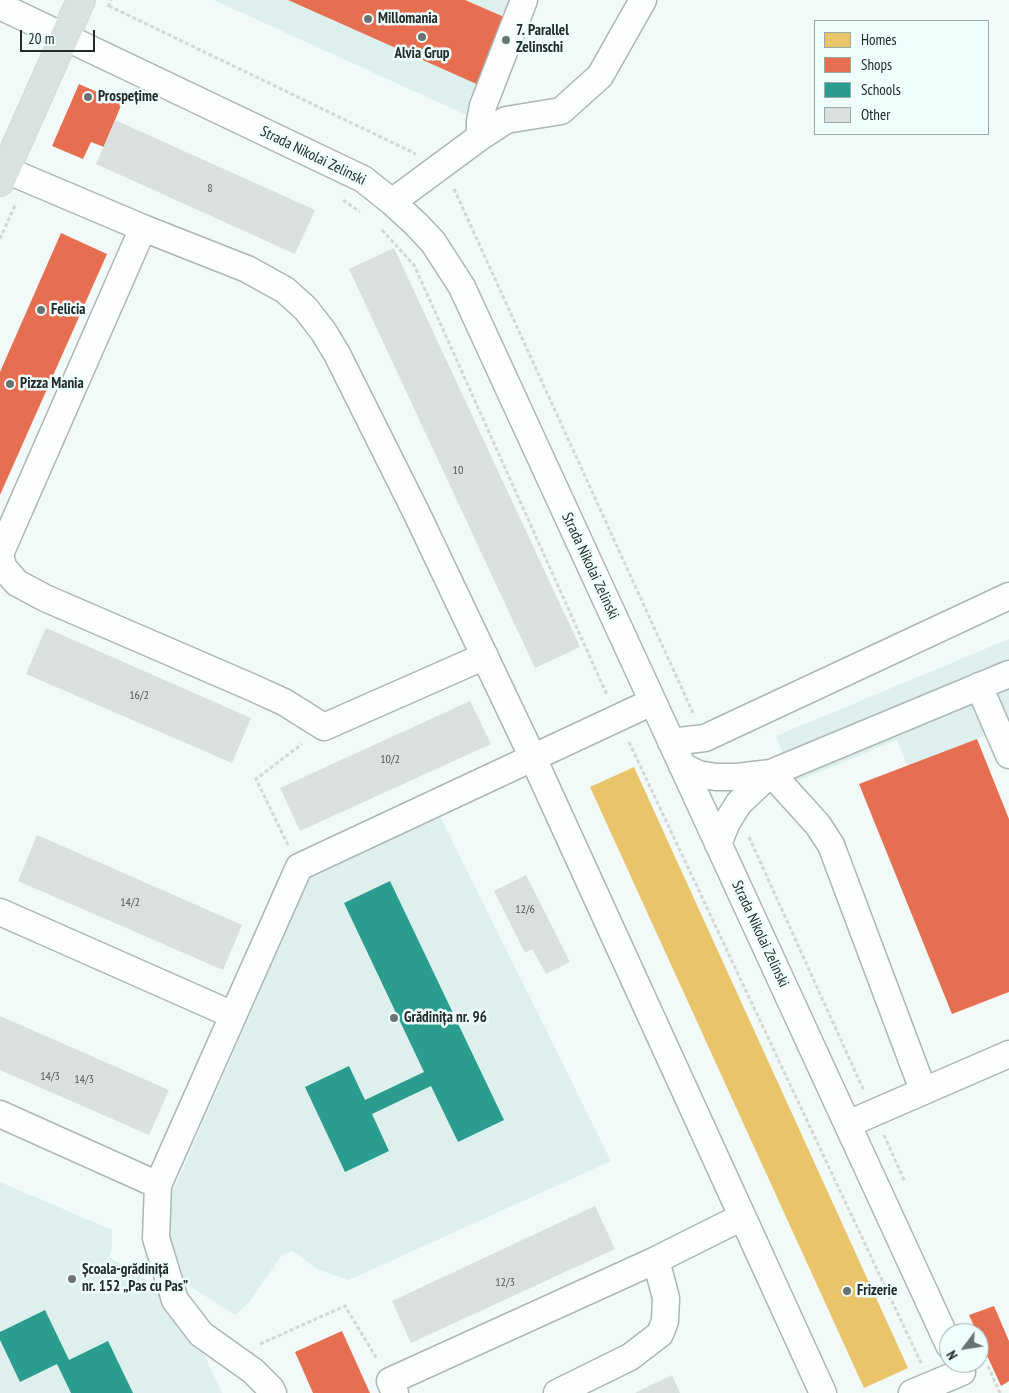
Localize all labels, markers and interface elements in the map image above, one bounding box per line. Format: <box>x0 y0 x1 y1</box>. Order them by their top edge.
place label: Millomania <box>378 10 438 28</box>
marker: Millomania <box>362 13 374 25</box>
scale bar <box>22 20 98 52</box>
legend <box>814 20 989 135</box>
place label: 7. Parallel Zelinschi <box>516 22 569 57</box>
text: 20 m <box>28 29 54 48</box>
text: Homes <box>861 30 897 49</box>
marker: Alvia Grup <box>416 31 428 43</box>
marker: 7. Parallel Zelinschi <box>500 34 512 46</box>
place label: Alvia Grup <box>394 45 450 63</box>
text: Shops <box>861 55 892 74</box>
text: Schools <box>861 80 901 99</box>
place label: Prospețime <box>98 88 158 106</box>
marker: Prospețime <box>82 91 94 103</box>
text: Other <box>861 105 890 124</box>
street label: Strada Nikolai Zelinski <box>257 123 369 189</box>
house number: 8 <box>207 182 213 196</box>
place label: Felicia <box>51 301 86 319</box>
marker: Felicia <box>35 304 47 316</box>
place label: Pizza Mania <box>20 375 84 393</box>
marker: Pizza Mania <box>4 378 16 390</box>
house number: 10 <box>453 464 463 478</box>
street label: Strada Nikolai Zelinski <box>557 510 623 622</box>
house number: 16/2 <box>129 689 149 703</box>
house number: 10/2 <box>380 753 400 767</box>
street label: Strada Nikolai Zelinski <box>727 878 793 990</box>
house number: 14/2 <box>120 896 140 910</box>
house number: 12/6 <box>515 903 535 917</box>
place label: Grădinița nr. 96 <box>404 1009 487 1027</box>
marker: Grădinița nr. 96 <box>388 1012 400 1024</box>
house number: 14/3 <box>40 1070 60 1084</box>
house number: 14/3 <box>74 1073 94 1087</box>
place label: Școala-grădiniță nr. 152 „Pas cu Pas” <box>82 1261 188 1296</box>
marker: Școala-grădiniță nr. 152 „Pas cu Pas” <box>66 1273 78 1285</box>
house number: 12/3 <box>495 1276 515 1290</box>
place label: Frizerie <box>857 1282 897 1300</box>
marker: Frizerie <box>841 1285 853 1297</box>
north arrow <box>939 1323 989 1373</box>
text: N <box>942 1347 962 1363</box>

